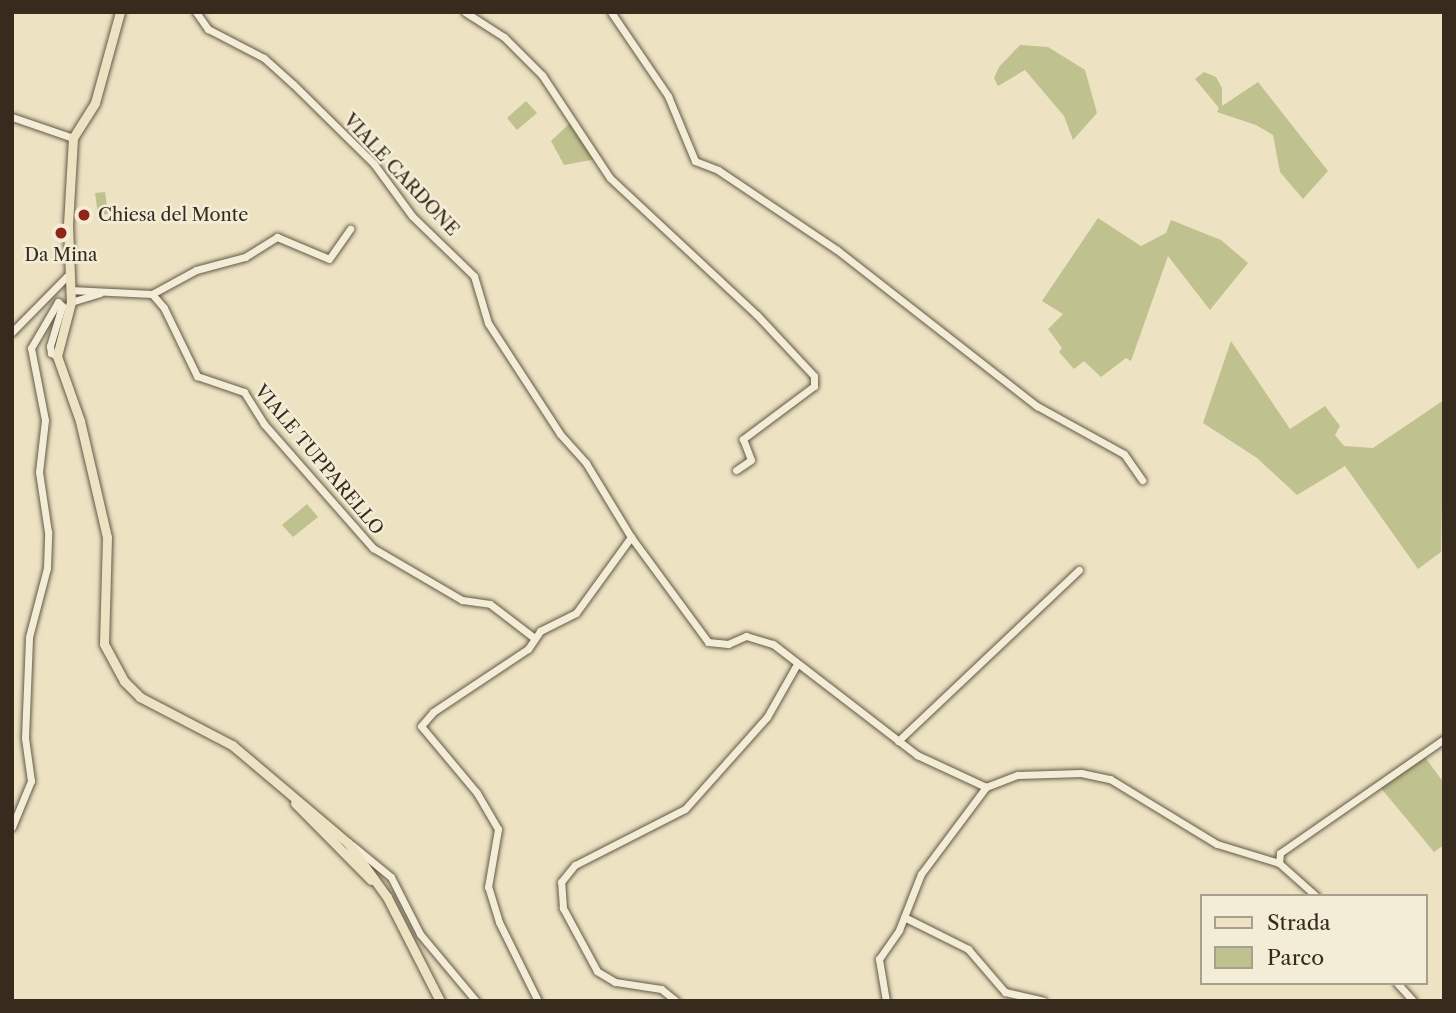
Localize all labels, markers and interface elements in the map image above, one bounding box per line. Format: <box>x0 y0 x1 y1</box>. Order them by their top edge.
street label: VIALE CARDONE <box>339 109 463 241</box>
place label: Chiesa del Monte <box>98 204 249 226</box>
marker: Chiesa del Monte <box>76 207 92 223</box>
marker: Da Mina <box>53 225 69 241</box>
place label: Da Mina <box>24 244 98 266</box>
street label: VIALE TUPPARELLO <box>250 380 388 540</box>
legend <box>1200 894 1428 985</box>
text: Strada <box>1267 910 1331 935</box>
text: Parco <box>1267 945 1324 970</box>

